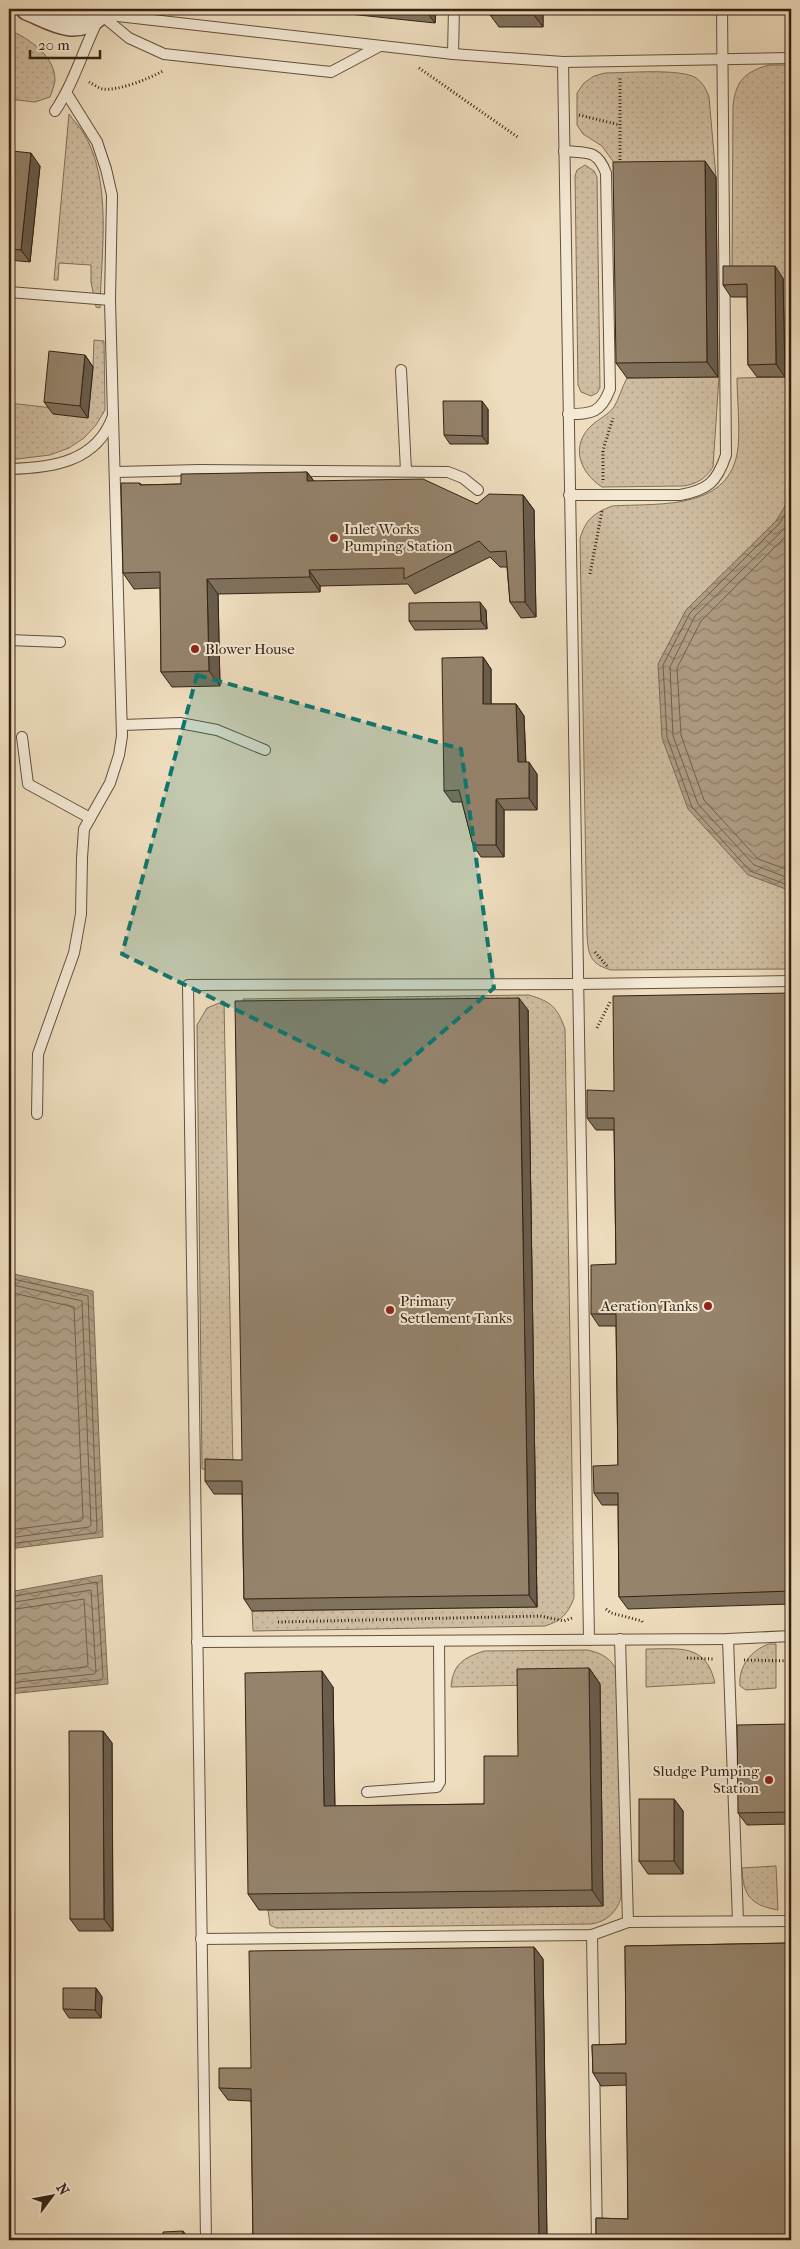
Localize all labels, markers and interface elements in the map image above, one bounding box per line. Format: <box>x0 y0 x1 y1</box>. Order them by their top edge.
scale bar <box>30 28 100 60</box>
text: 20 m <box>38 36 70 54</box>
place label: Inlet Works Pumping Station <box>344 520 453 555</box>
marker: Inlet Works Pumping Station <box>328 532 340 544</box>
place label: Blower House <box>205 640 295 658</box>
marker: Blower House <box>189 643 201 655</box>
place label: Primary Settlement Tanks <box>400 1292 512 1327</box>
place label: Aeration Tanks <box>600 1297 698 1315</box>
marker: Aeration Tanks <box>702 1300 714 1312</box>
marker: Primary Settlement Tanks <box>384 1304 396 1316</box>
place label: Sludge Pumping Station <box>653 1762 760 1797</box>
marker: Sludge Pumping Station <box>763 1774 775 1786</box>
north arrow <box>28 2172 78 2222</box>
text: N <box>53 2180 73 2199</box>

